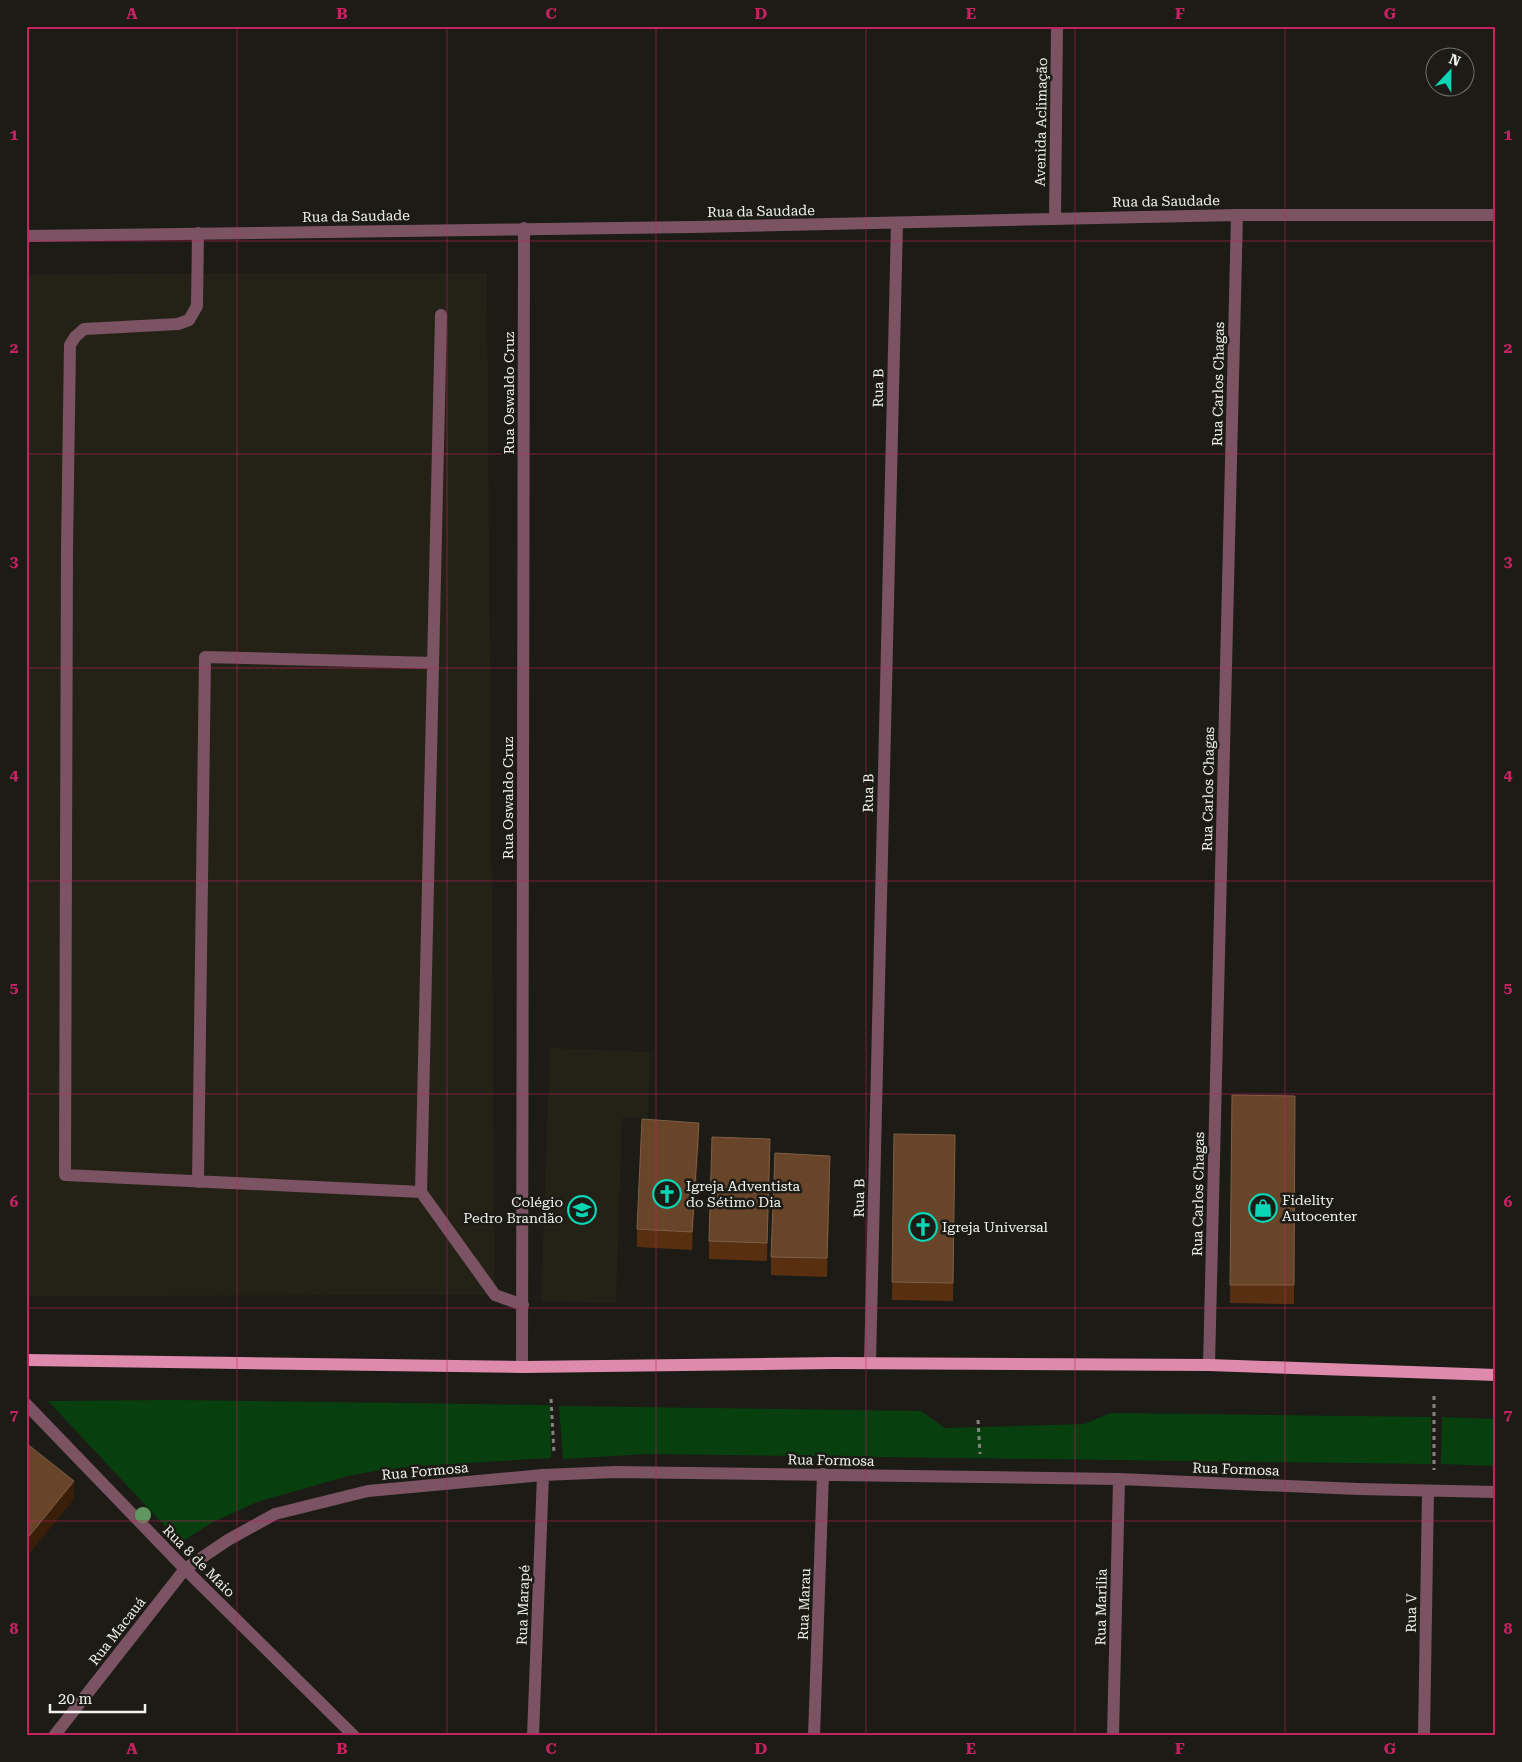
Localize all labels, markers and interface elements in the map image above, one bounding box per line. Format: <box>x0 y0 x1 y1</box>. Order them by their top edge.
text: A <box>126 4 138 23</box>
text: B <box>336 4 348 23</box>
text: C <box>545 4 557 23</box>
text: D <box>755 4 768 23</box>
text: E <box>966 4 976 23</box>
text: F <box>1175 4 1185 23</box>
text: G <box>1384 4 1397 23</box>
north arrow <box>1424 48 1474 98</box>
text: N <box>1447 51 1463 69</box>
street label: Avenida Aclimação <box>1032 57 1050 187</box>
text: 1 <box>10 125 19 144</box>
text: 1 <box>1504 125 1513 144</box>
street label: Rua da Saudade <box>1112 192 1220 210</box>
street label: Rua da Saudade <box>707 202 815 220</box>
street label: Rua da Saudade <box>302 207 410 225</box>
street label: Rua Carlos Chagas <box>1209 321 1227 446</box>
street label: Rua Oswaldo Cruz <box>501 331 517 454</box>
text: 2 <box>10 338 19 357</box>
text: 2 <box>1504 338 1513 357</box>
street label: Rua B <box>870 369 886 407</box>
text: 3 <box>10 552 19 571</box>
text: 3 <box>1504 552 1513 571</box>
street label: Rua Carlos Chagas <box>1199 726 1217 851</box>
street label: Rua Oswaldo Cruz <box>500 736 516 859</box>
text: 4 <box>10 765 19 784</box>
text: 4 <box>1504 765 1513 784</box>
street label: Rua B <box>860 774 876 812</box>
text: 5 <box>10 978 19 997</box>
text: 5 <box>1504 978 1513 997</box>
street label: Rua Carlos Chagas <box>1189 1131 1207 1256</box>
place label: Igreja Adventista do Sétimo Dia <box>686 1178 801 1210</box>
church icon: Igreja Adventista do Sétimo Dia <box>652 1179 682 1209</box>
street label: Rua B <box>851 1179 867 1217</box>
text: 6 <box>10 1192 19 1211</box>
place label: Fidelity Autocenter <box>1282 1192 1357 1224</box>
text: 6 <box>1504 1192 1513 1211</box>
shop icon: Fidelity Autocenter <box>1248 1193 1278 1223</box>
place label: Colégio Pedro Brandão <box>463 1194 563 1226</box>
school or university icon: Colégio Pedro Brandão <box>567 1195 597 1225</box>
church icon: Igreja Universal <box>908 1212 938 1242</box>
place label: Igreja Universal <box>942 1219 1049 1235</box>
text: 7 <box>10 1405 19 1424</box>
text: 7 <box>1504 1405 1513 1424</box>
street label: Rua Formosa <box>787 1451 875 1469</box>
street label: Rua Formosa <box>381 1459 469 1483</box>
street label: Rua Formosa <box>1192 1459 1280 1479</box>
street label: Rua 8 de Maio <box>160 1522 238 1600</box>
street label: Rua Marapé <box>514 1564 532 1645</box>
street label: Rua Marau <box>795 1567 813 1640</box>
street label: Rua Marilia <box>1092 1568 1110 1645</box>
street label: Rua V <box>1403 1593 1419 1633</box>
street label: Rua Macauá <box>86 1594 149 1668</box>
text: 8 <box>10 1619 19 1638</box>
text: 8 <box>1504 1619 1513 1638</box>
scale bar <box>50 1682 145 1714</box>
text: 20 m <box>58 1690 93 1708</box>
text: A <box>126 1739 138 1758</box>
text: B <box>336 1739 348 1758</box>
text: C <box>545 1739 557 1758</box>
text: D <box>755 1739 768 1758</box>
text: E <box>966 1739 976 1758</box>
text: F <box>1175 1739 1185 1758</box>
text: G <box>1384 1739 1397 1758</box>

